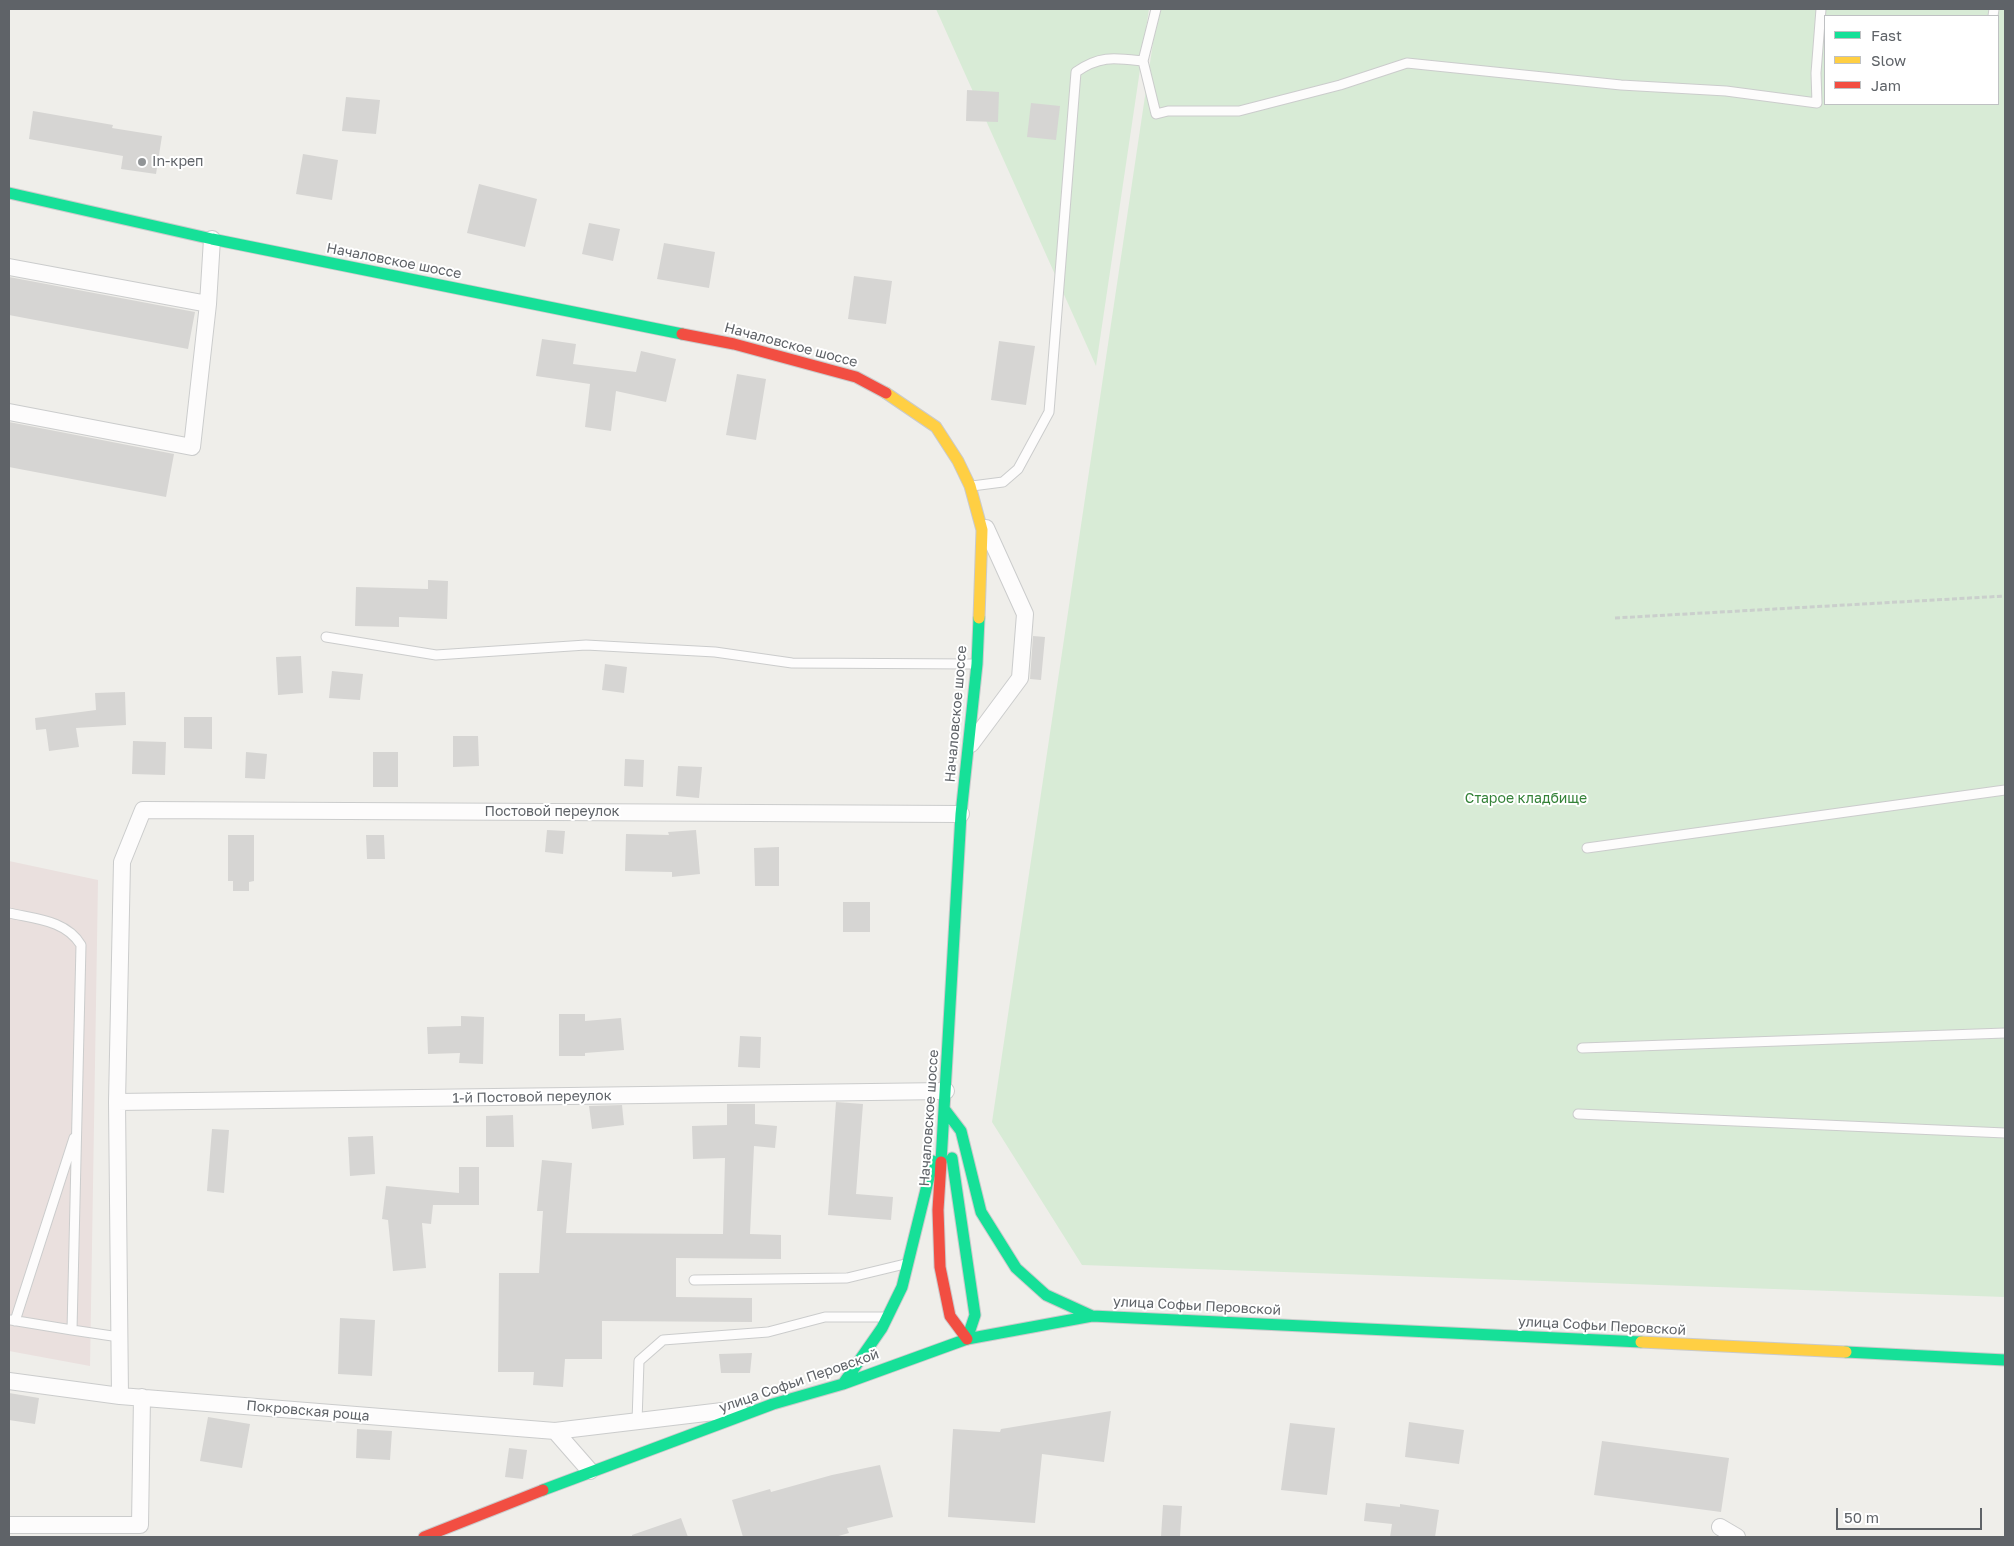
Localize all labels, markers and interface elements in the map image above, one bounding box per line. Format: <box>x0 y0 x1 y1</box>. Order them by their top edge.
legend <box>1824 15 1999 105</box>
text: Fast <box>1871 26 1902 44</box>
text: Slow <box>1871 51 1906 69</box>
text: Jam <box>1871 76 1901 94</box>
place label: In-креп <box>152 154 204 170</box>
marker: In-креп <box>136 156 148 168</box>
street label: Началовское шоссе <box>325 240 463 282</box>
street label: Началовское шоссе <box>723 319 859 371</box>
street label: Началовское шоссе <box>942 645 970 783</box>
park label: Старое кладбище <box>1465 791 1587 807</box>
street label: Постовой переулок <box>484 804 620 820</box>
street label: Началовское шоссе <box>916 1049 942 1187</box>
street label: 1-й Постовой переулок <box>452 1087 612 1107</box>
street label: улица Софьи Перовской <box>1113 1293 1281 1319</box>
street label: улица Софьи Перовской <box>1518 1313 1686 1339</box>
street label: улица Софьи Перовской <box>717 1346 881 1416</box>
street label: Покровская роща <box>246 1397 370 1425</box>
scale bar <box>1839 1498 1985 1530</box>
text: 50 m <box>1844 1508 1879 1526</box>

